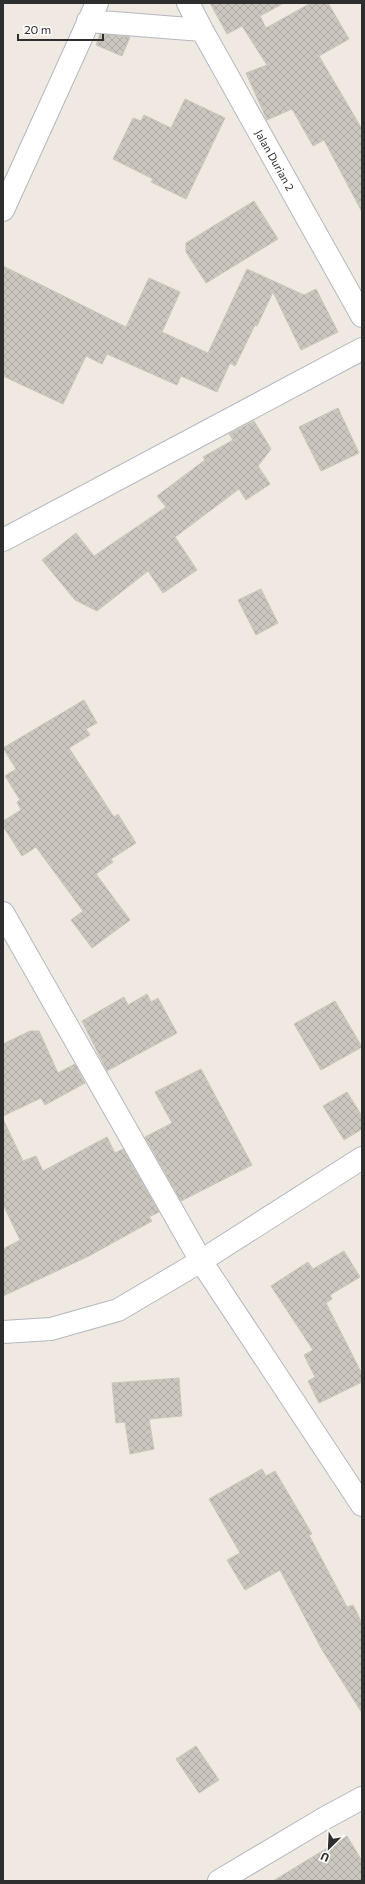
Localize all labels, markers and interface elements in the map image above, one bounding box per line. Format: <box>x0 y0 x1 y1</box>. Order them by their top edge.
scale bar <box>18 16 103 42</box>
text: 20 m <box>24 22 51 36</box>
street label: Jalan Durian 2 <box>252 127 297 193</box>
north arrow <box>309 1828 349 1868</box>
text: U <box>318 1850 331 1865</box>

